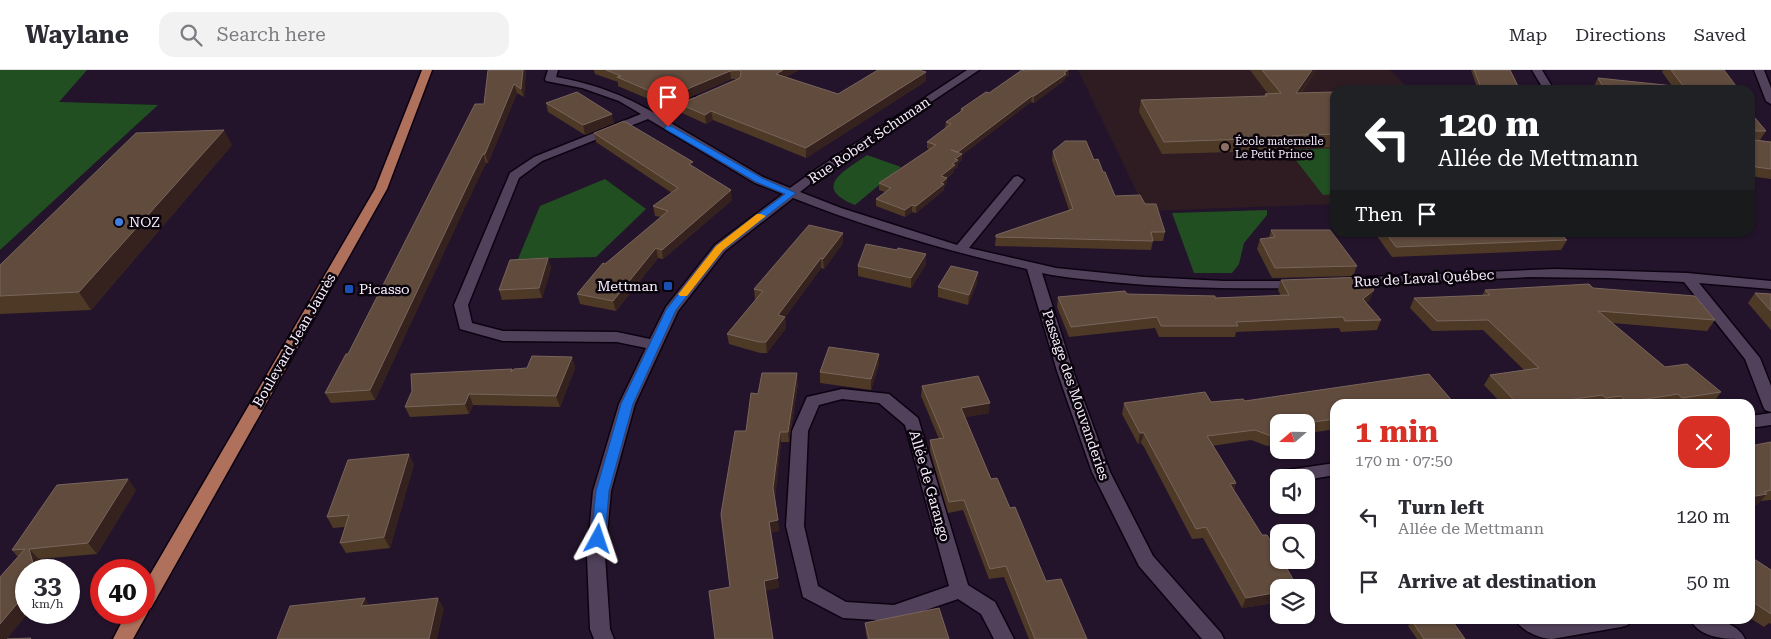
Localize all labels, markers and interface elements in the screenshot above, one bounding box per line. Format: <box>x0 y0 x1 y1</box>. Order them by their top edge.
search box <box>159 12 509 57</box>
text: Waylane <box>25 21 129 49</box>
icon: search <box>177 21 205 49</box>
text: Search here <box>217 23 326 46</box>
text: Map <box>1509 24 1547 45</box>
text: Directions <box>1575 24 1666 45</box>
text: Saved <box>1694 24 1746 45</box>
pin <box>647 76 689 127</box>
icon: arrive <box>654 83 682 111</box>
street label: Rue Robert Schuman <box>805 93 933 187</box>
text: 120 m <box>1438 104 1539 145</box>
icon: left <box>1355 105 1420 170</box>
place label: École maternelle Le Petit Prince <box>1235 134 1324 161</box>
marker: École maternelle Le Petit Prince <box>1219 141 1231 153</box>
text: Allée de Mettmann <box>1438 146 1639 171</box>
icon: arrive <box>1413 200 1441 228</box>
text: Then <box>1355 203 1403 226</box>
place label: NOZ <box>129 214 160 230</box>
marker: NOZ <box>113 216 125 228</box>
street label: Rue de Laval Québec <box>1353 266 1495 290</box>
street label: Boulevard Jean Jaurès <box>249 270 339 410</box>
place label: Mettman <box>597 278 658 294</box>
marker: Mettman <box>662 280 674 292</box>
place label: Picasso <box>359 281 410 297</box>
marker: Picasso <box>343 283 355 295</box>
street label: Passage des Mouvanderies <box>1039 308 1113 482</box>
north arrow <box>1270 414 1315 459</box>
map controls <box>1270 414 1315 624</box>
text: 1 min <box>1355 414 1438 449</box>
button: close <box>1678 416 1730 468</box>
street label: Allée de Garango <box>906 429 954 543</box>
text: 170 m · 07:50 <box>1355 451 1453 470</box>
button: sound <box>1270 469 1315 514</box>
text: Turn left <box>1398 496 1484 519</box>
icon: left <box>1355 503 1383 531</box>
text: 120 m <box>1676 505 1730 528</box>
position arrow <box>571 512 623 564</box>
text: Allée de Mettmann <box>1398 519 1544 538</box>
button: search <box>1270 524 1315 569</box>
speed limit sign: 40 <box>90 559 155 624</box>
icon: arrive <box>1355 568 1383 596</box>
text: Arrive at destination <box>1398 570 1596 593</box>
text: 50 m <box>1687 570 1730 593</box>
text: 33 <box>33 571 62 600</box>
button: layers <box>1270 579 1315 624</box>
text: km/h <box>31 597 64 611</box>

